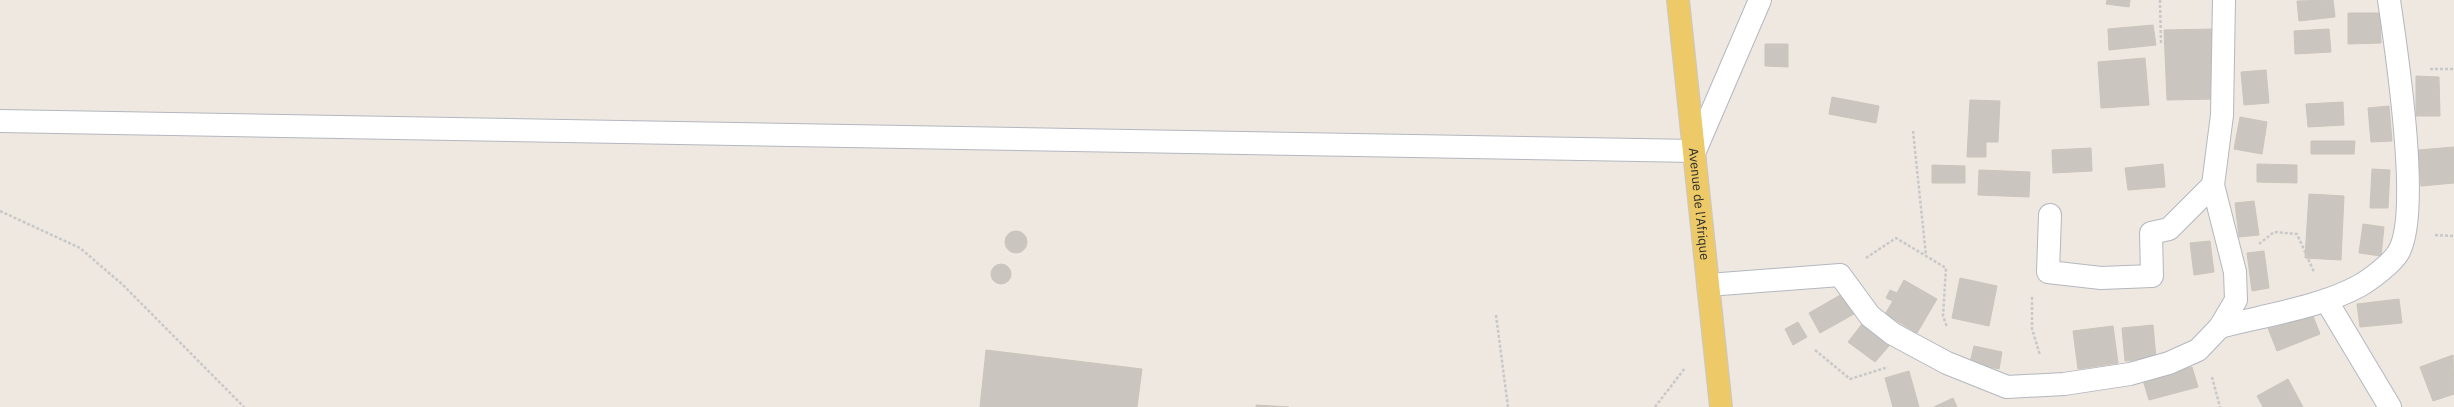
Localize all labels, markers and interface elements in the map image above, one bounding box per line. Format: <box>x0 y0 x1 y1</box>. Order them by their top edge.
street label: Avenue de l'Afrique <box>1685 147 1714 261</box>

